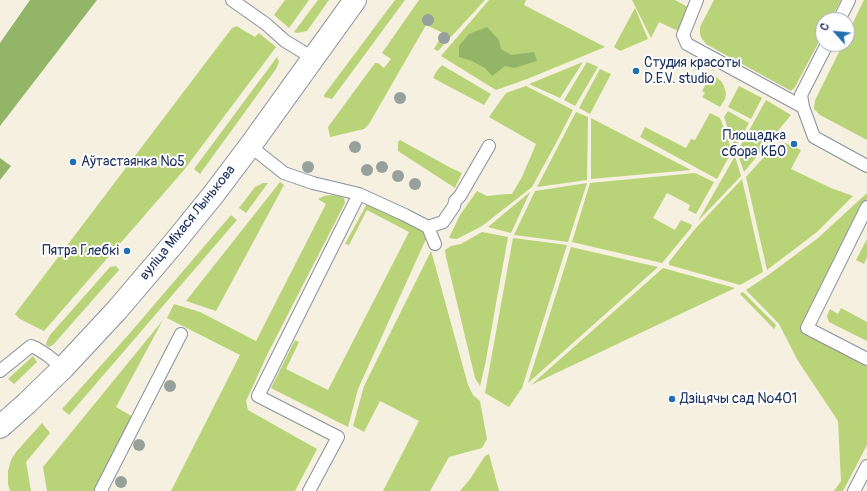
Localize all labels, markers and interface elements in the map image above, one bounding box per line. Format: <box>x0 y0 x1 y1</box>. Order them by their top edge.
north arrow <box>815 12 855 52</box>
text: С <box>817 21 832 33</box>
place label: Студия красоты D.E.V. studio <box>644 55 741 88</box>
marker: Студия красоты D.E.V. studio <box>631 66 641 76</box>
place label: Площадка сбора КБО <box>722 128 786 160</box>
marker: Площадка сбора КБО <box>789 139 799 149</box>
place label: Аўтастаянка №5 <box>81 154 185 170</box>
marker: Аўтастаянка №5 <box>68 157 78 167</box>
street label: вуліца Міхася Лынькова <box>137 162 239 284</box>
place label: Пятра Глебкі <box>42 243 119 259</box>
marker: Пятра Глебкі <box>122 246 132 256</box>
place label: Дзіцячы сад №401 <box>680 391 797 407</box>
marker: Дзіцячы сад №401 <box>667 394 677 404</box>

